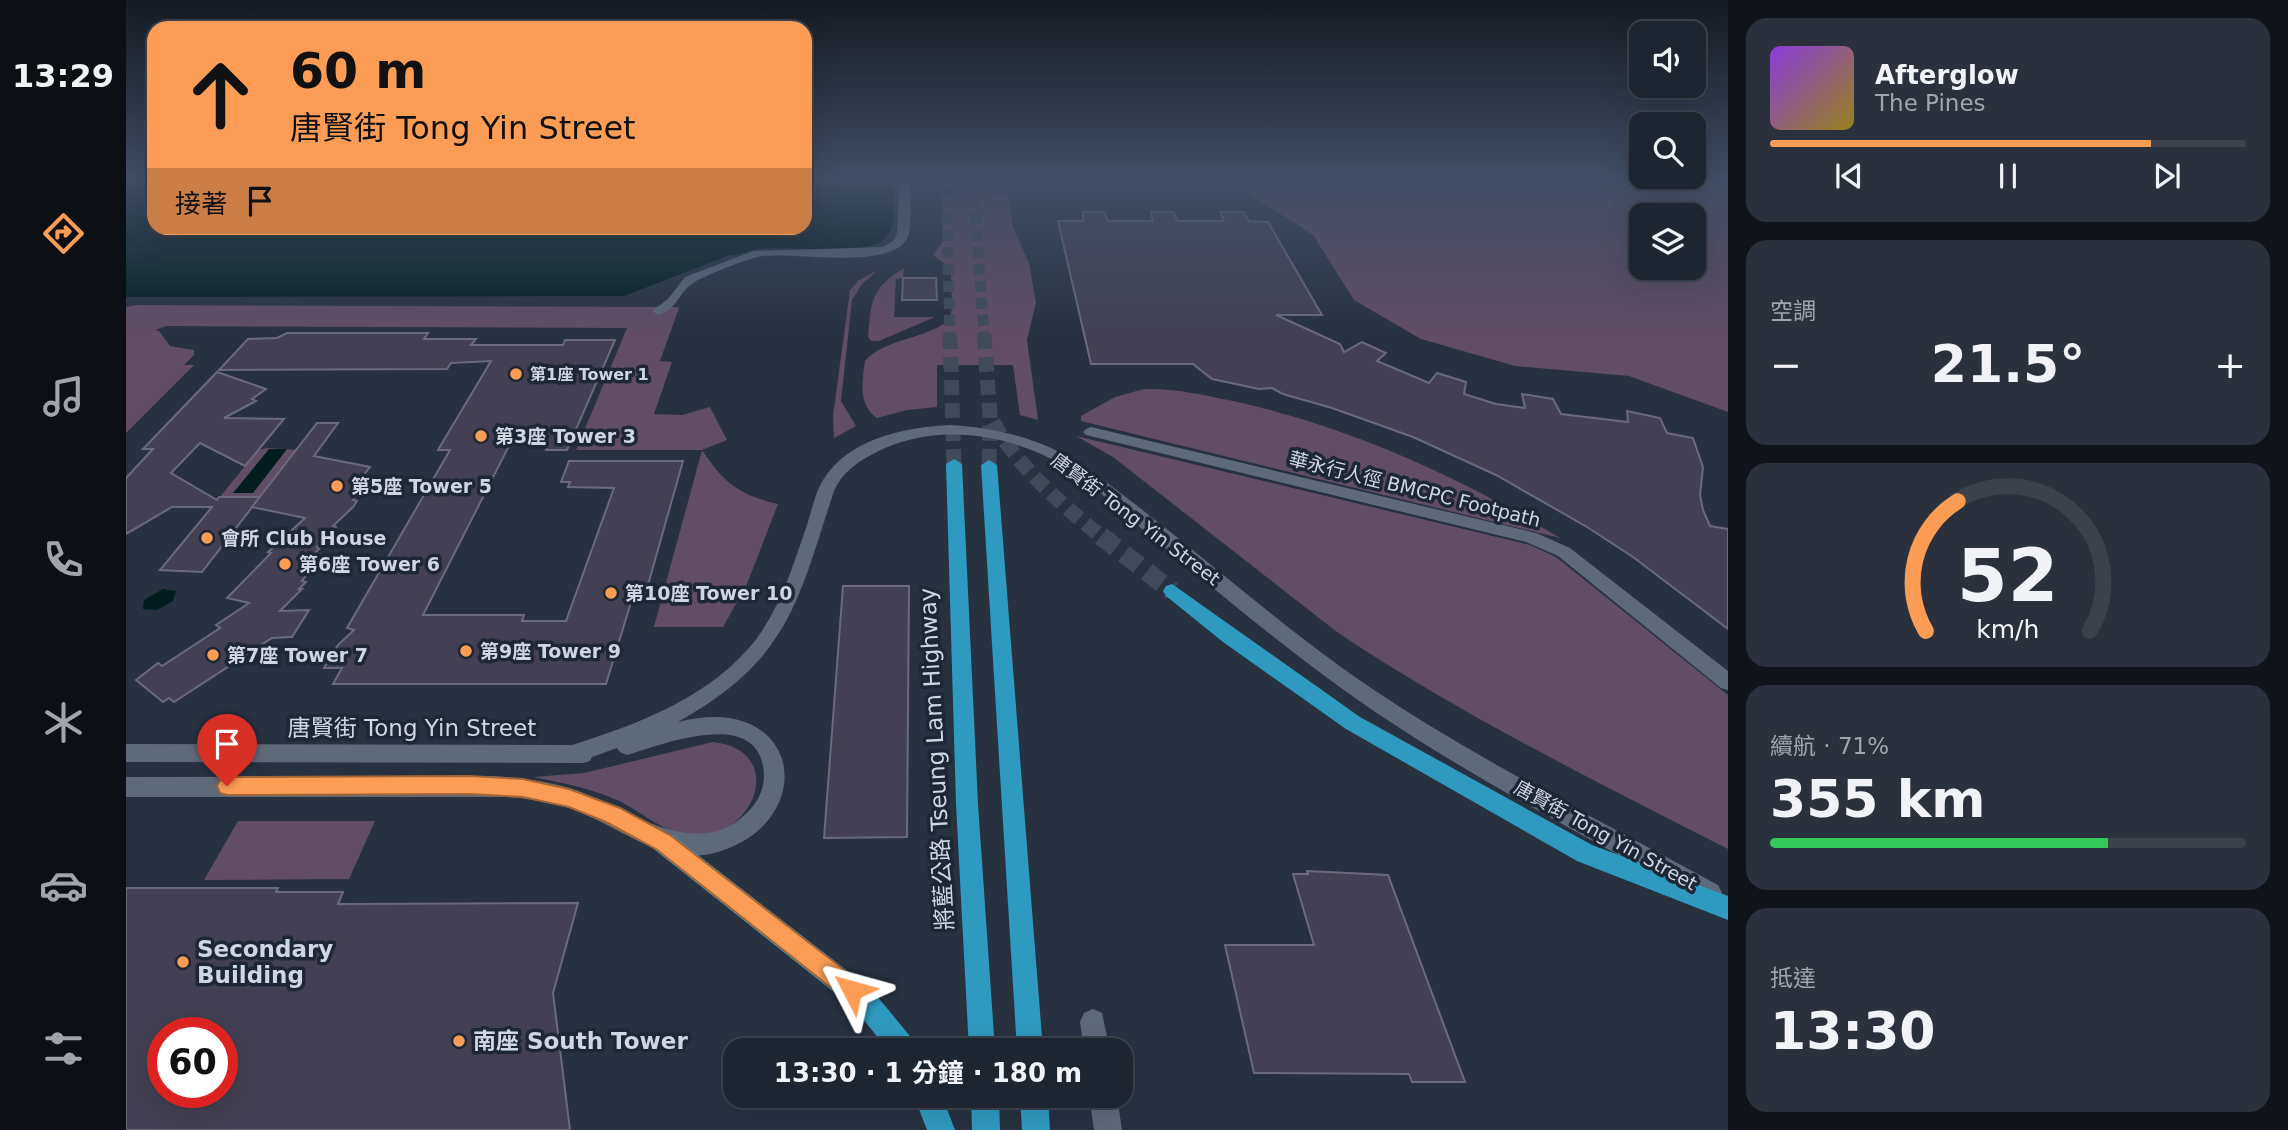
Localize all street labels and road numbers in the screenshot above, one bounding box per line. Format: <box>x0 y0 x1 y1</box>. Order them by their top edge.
street label: 華永行人徑 BMCPC Footpath <box>1287 447 1543 531</box>
street label: 唐賢街 Tong Yin Street <box>1047 448 1225 590</box>
street label: 將藍公路 Tseung Lam Highway <box>914 587 958 931</box>
street label: 唐賢街 Tong Yin Street <box>288 715 536 741</box>
street label: 唐賢街 Tong Yin Street <box>1511 776 1701 894</box>

